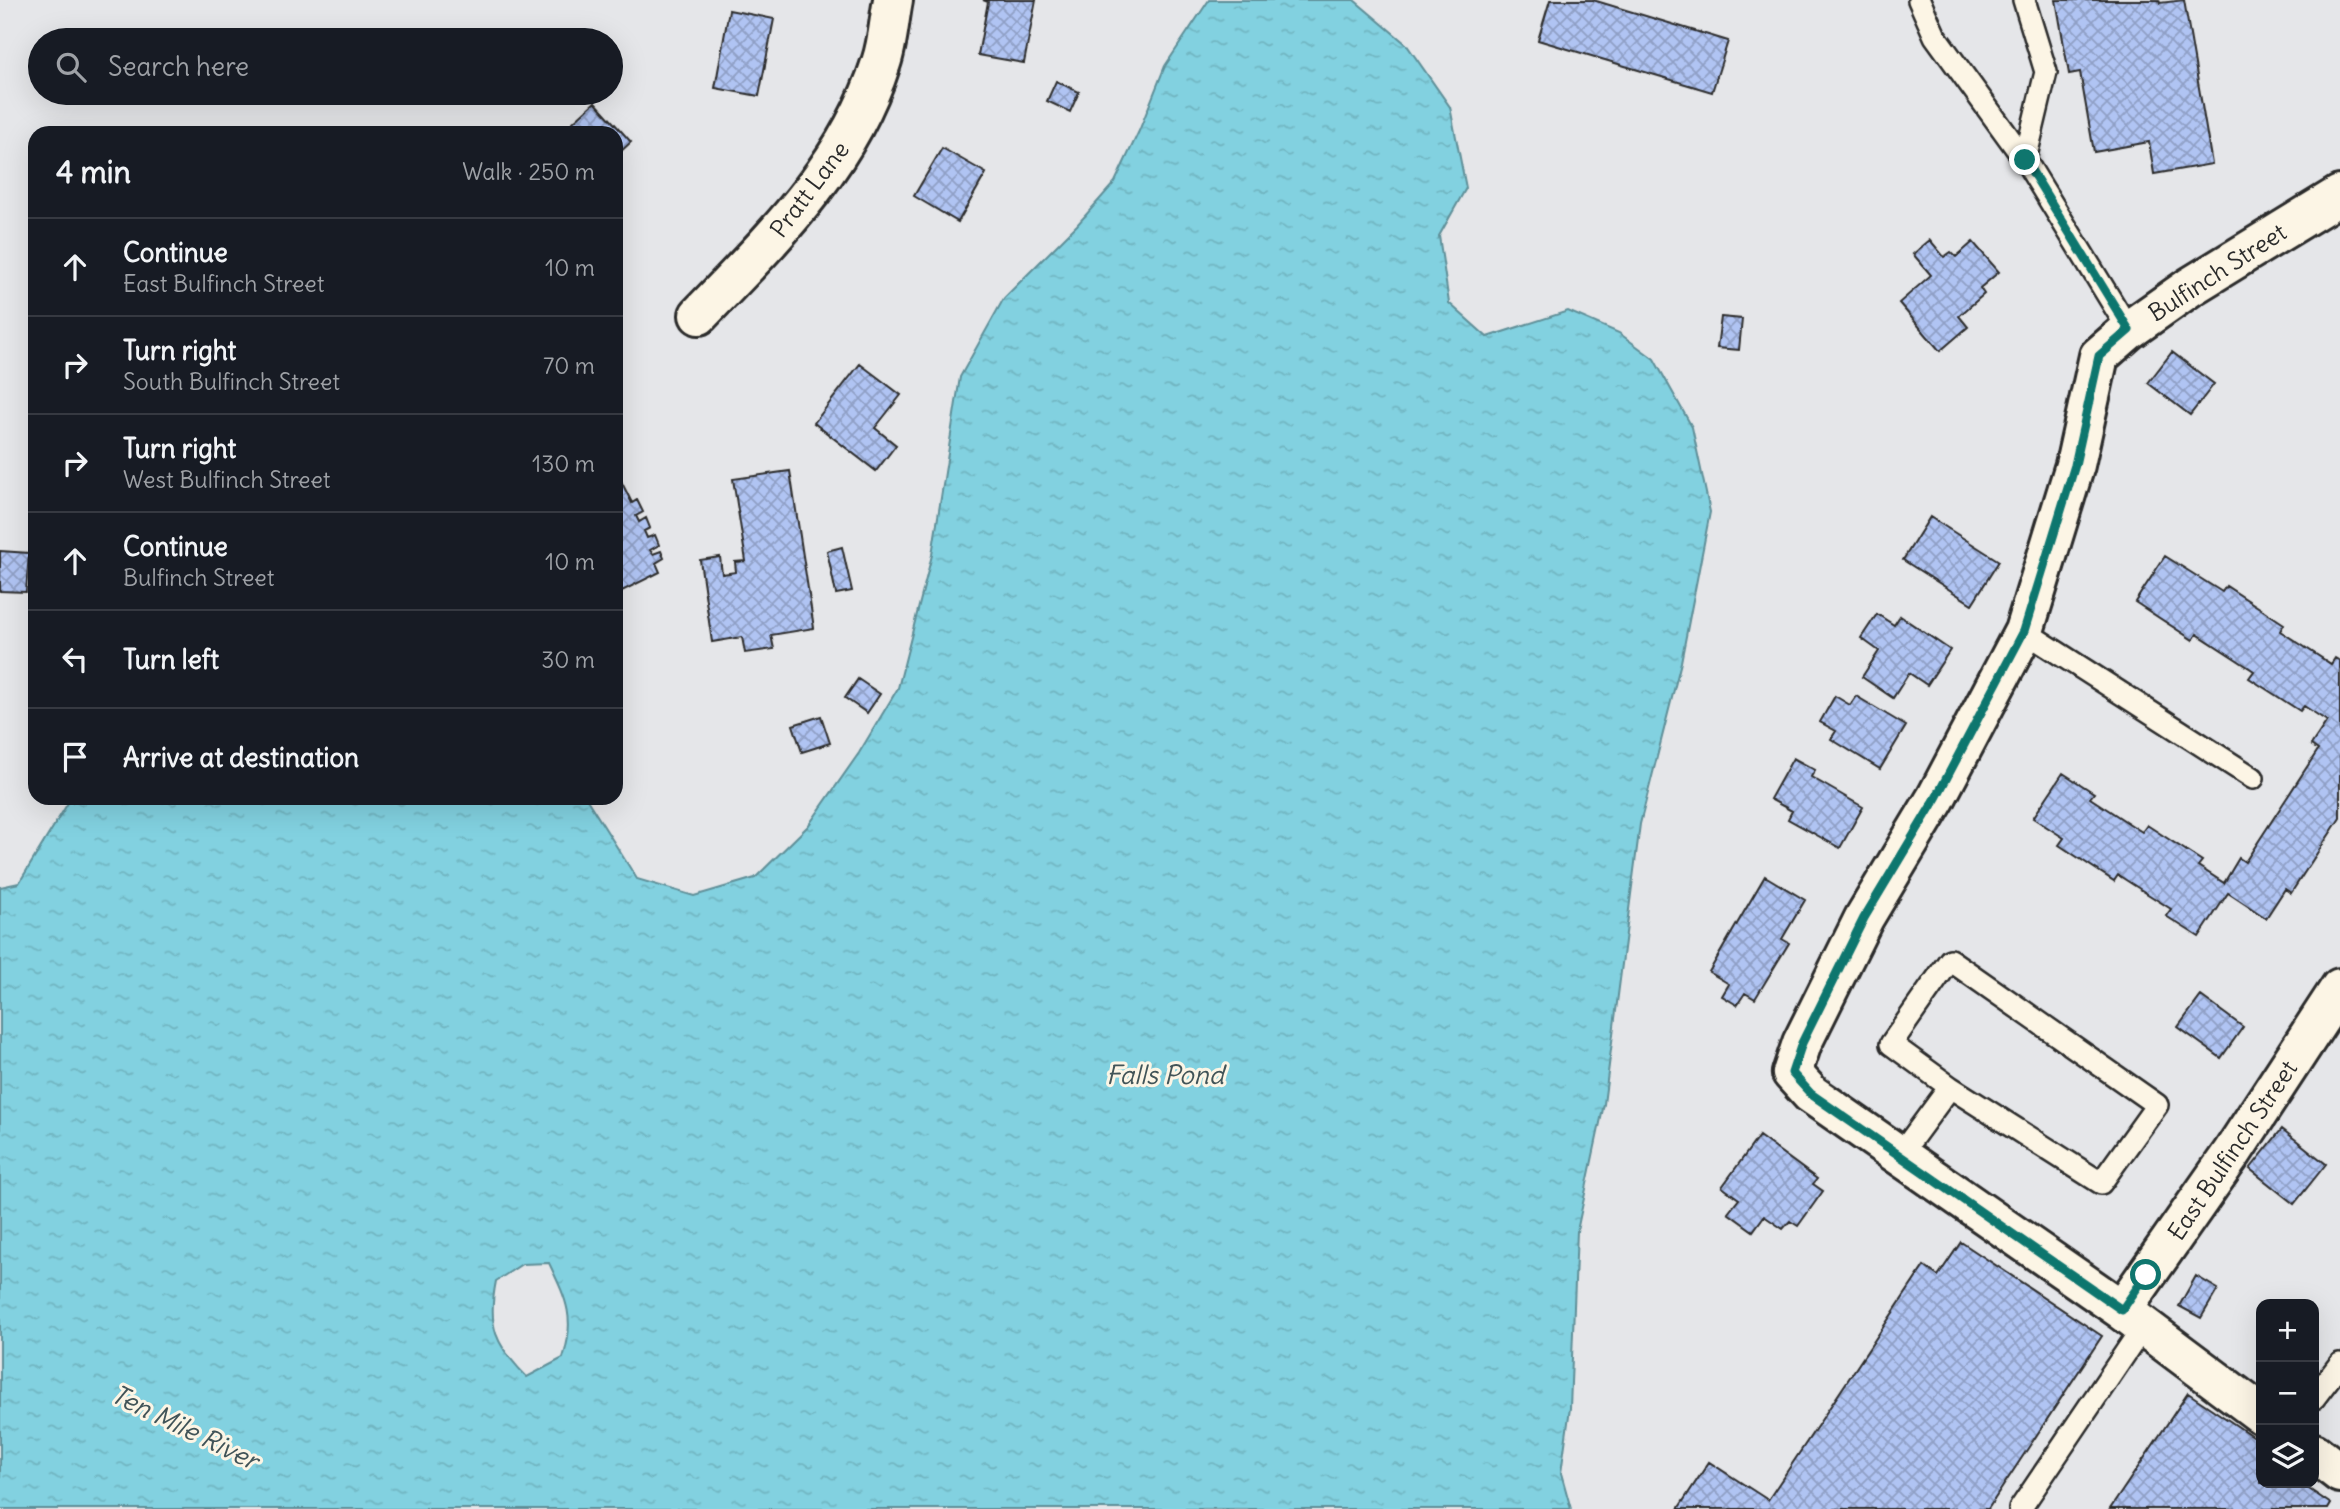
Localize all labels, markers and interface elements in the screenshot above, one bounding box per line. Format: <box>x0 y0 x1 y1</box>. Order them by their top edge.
search box <box>28 28 623 105</box>
icon: search <box>52 48 90 86</box>
text: Search here <box>108 50 249 83</box>
street label: Pratt Lane <box>763 135 855 243</box>
route end <box>2009 144 2040 175</box>
text: 4 min <box>56 153 131 191</box>
text: Walk · 250 m <box>462 157 595 186</box>
street label: Bulfinch Street <box>2143 216 2291 328</box>
text: Continue <box>123 236 228 269</box>
icon: ahead <box>56 248 94 286</box>
text: 10 m <box>545 253 595 282</box>
text: East Bulfinch Street <box>123 269 324 298</box>
text: Turn right <box>123 334 236 367</box>
icon: right <box>56 346 94 384</box>
text: 70 m <box>543 351 595 380</box>
text: South Bulfinch Street <box>123 367 340 396</box>
text: Turn right <box>123 432 236 465</box>
icon: right <box>56 444 94 482</box>
text: 130 m <box>532 449 595 478</box>
text: West Bulfinch Street <box>123 465 331 494</box>
text: Continue <box>123 530 228 563</box>
icon: ahead <box>56 542 94 580</box>
text: 10 m <box>545 547 595 576</box>
text: Bulfinch Street <box>123 563 274 592</box>
icon: left <box>56 640 94 678</box>
text: Turn left <box>123 643 219 676</box>
text: 30 m <box>541 645 595 674</box>
icon: arrive <box>56 738 94 776</box>
text: Arrive at destination <box>123 741 359 774</box>
street label: East Bulfinch Street <box>2161 1054 2303 1246</box>
water label: Falls Pond <box>1106 1058 1228 1091</box>
route start <box>2130 1259 2161 1290</box>
map controls <box>2256 1299 2319 1488</box>
button: + <box>2256 1299 2319 1362</box>
button: − <box>2256 1362 2319 1425</box>
water label: Ten Mile River <box>106 1377 267 1478</box>
button: layers <box>2256 1425 2319 1488</box>

